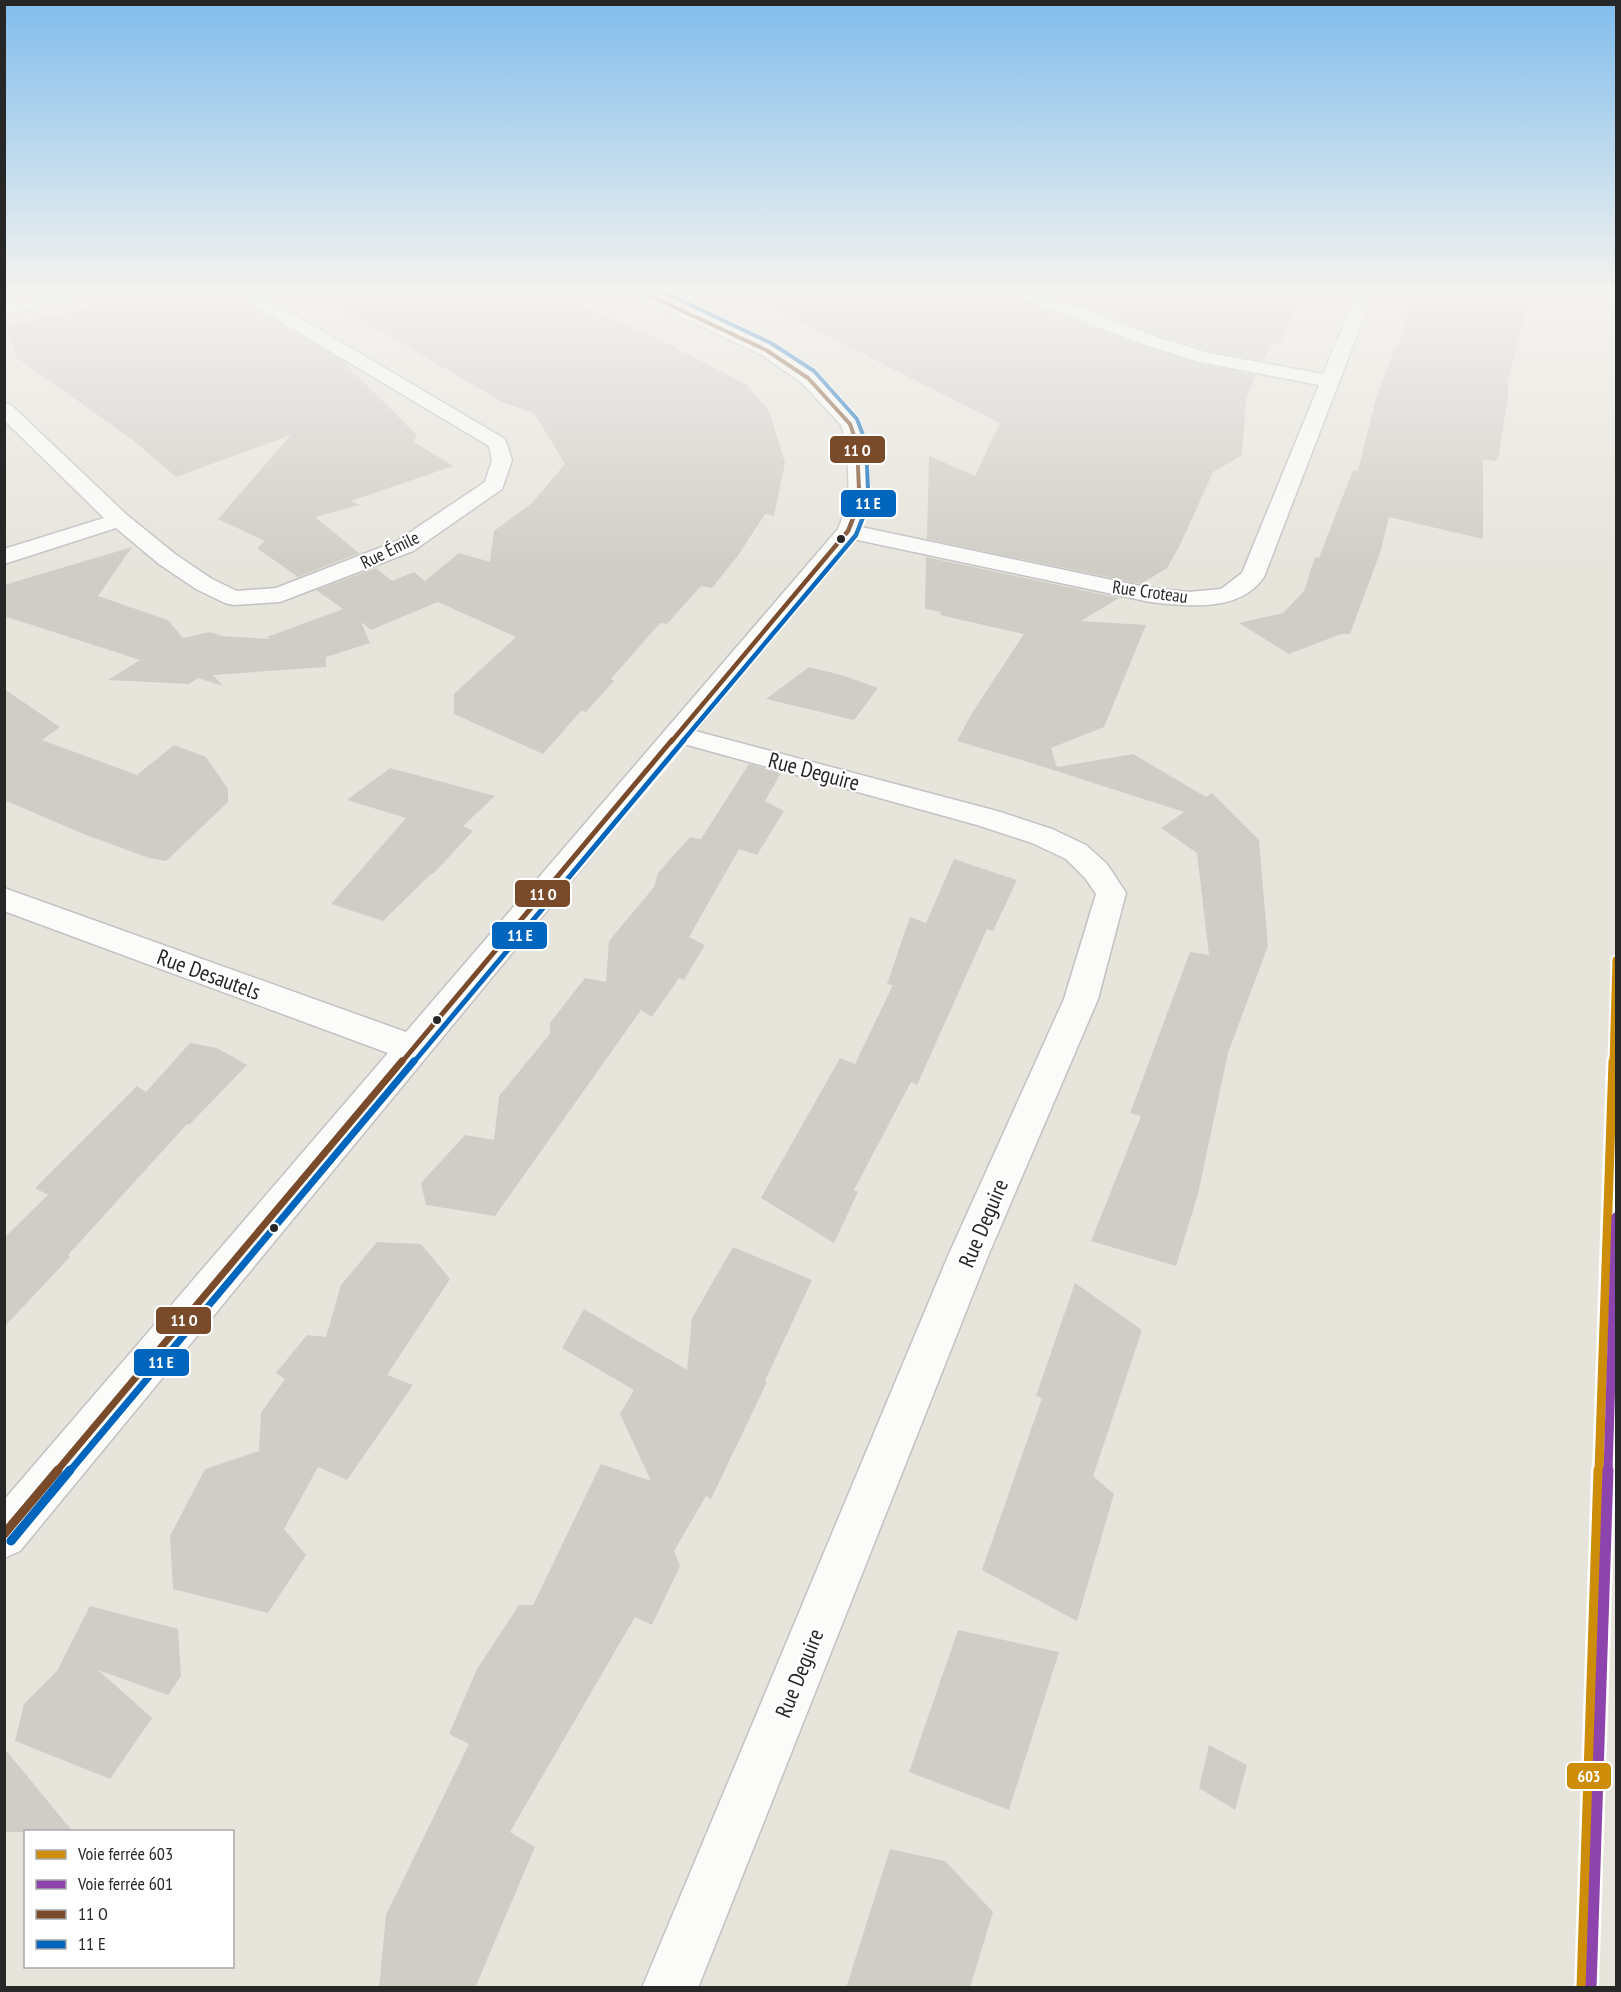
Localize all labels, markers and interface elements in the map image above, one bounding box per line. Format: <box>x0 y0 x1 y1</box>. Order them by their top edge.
line badge: 11 O <box>829 435 886 464</box>
text: 11 O <box>843 440 871 460</box>
line badge: 11 E <box>840 489 897 518</box>
text: 11 E <box>855 493 881 513</box>
street label: Rue Émile <box>357 525 423 574</box>
unlabelled marker <box>835 533 847 545</box>
street label: Rue Croteau <box>1111 575 1189 608</box>
street label: Rue Deguire <box>765 745 863 797</box>
line badge: 11 O <box>514 879 571 908</box>
text: 11 O <box>529 884 557 904</box>
line badge: 11 E <box>491 921 548 950</box>
text: 11 E <box>507 925 533 945</box>
street label: Rue Desautels <box>154 942 264 1006</box>
unlabelled marker <box>431 1014 443 1026</box>
street label: Rue Deguire <box>952 1175 1014 1271</box>
unlabelled marker <box>268 1222 280 1234</box>
line badge: 11 O <box>155 1306 212 1335</box>
text: 11 O <box>170 1310 198 1330</box>
line badge: 11 E <box>133 1348 190 1377</box>
text: 11 E <box>148 1352 174 1372</box>
street label: Rue Deguire <box>769 1625 829 1721</box>
line badge: 603 <box>1566 1762 1612 1790</box>
text: 603 <box>1578 1766 1600 1786</box>
legend <box>24 1830 234 1968</box>
text: Voie ferrée 603 <box>77 1842 173 1865</box>
text: Voie ferrée 601 <box>77 1872 173 1895</box>
text: 11 O <box>78 1902 108 1925</box>
text: 11 E <box>78 1932 106 1955</box>

